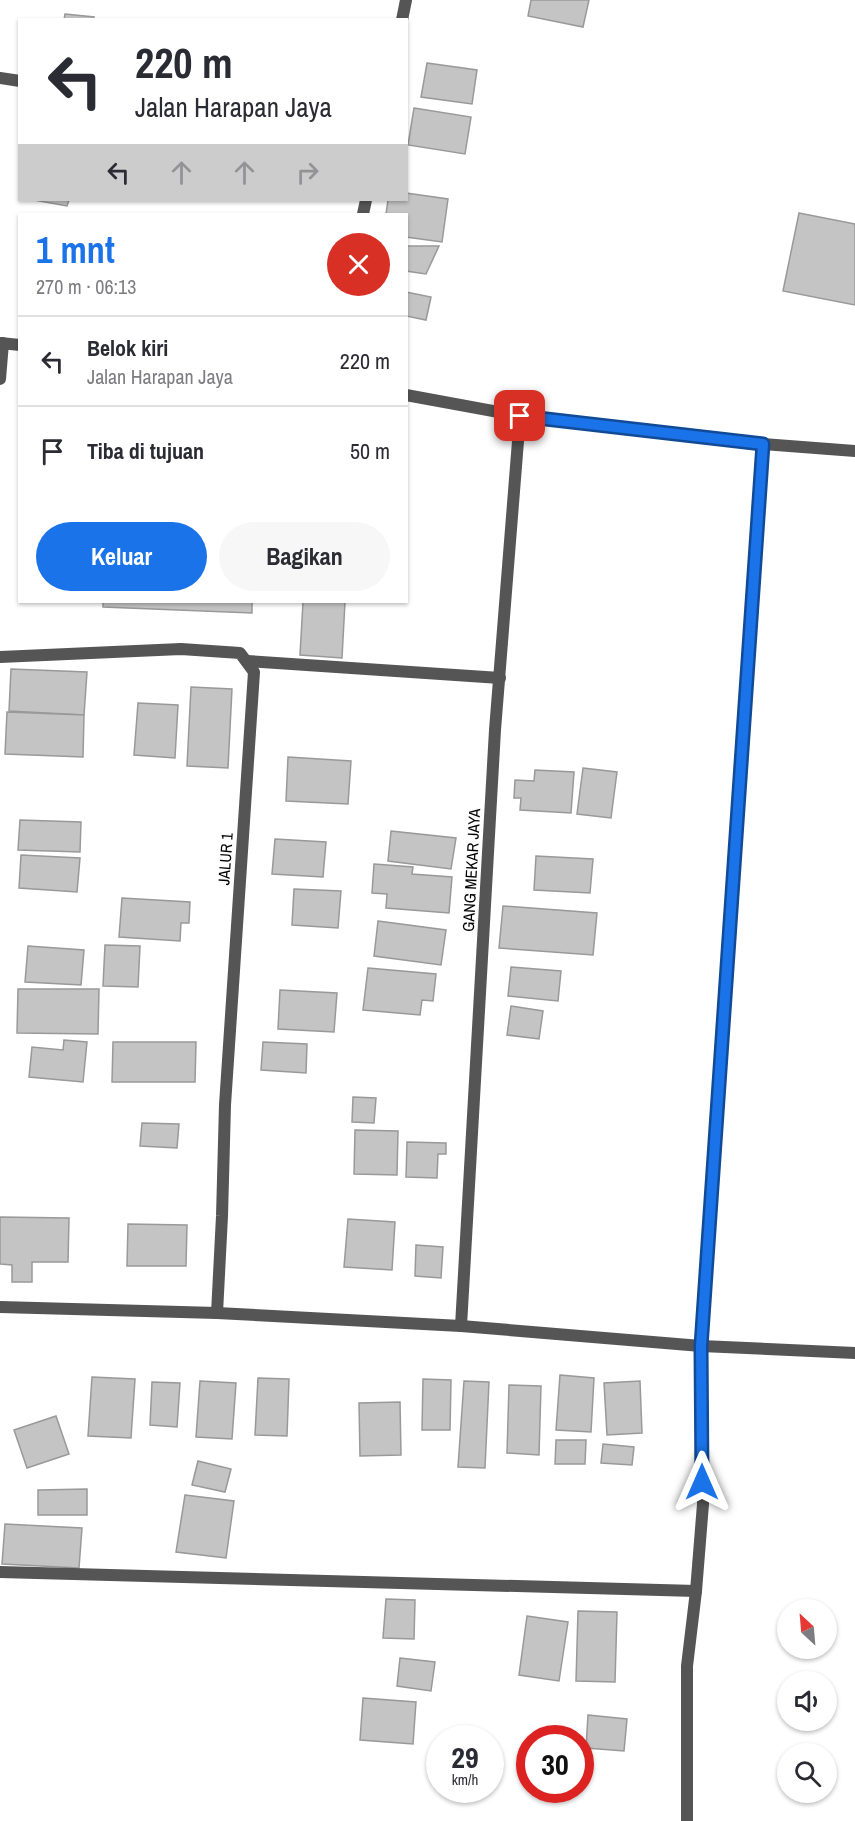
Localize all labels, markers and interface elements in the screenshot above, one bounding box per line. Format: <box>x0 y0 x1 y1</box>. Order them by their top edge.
text: 220 m <box>135 35 233 91</box>
icon: left <box>36 42 114 120</box>
text: Jalan Harapan Jaya <box>135 89 332 125</box>
icon: left <box>102 156 135 189</box>
icon: ahead <box>165 156 198 189</box>
icon: ahead <box>228 156 261 189</box>
icon: right <box>291 156 324 189</box>
text: 1 mnt <box>36 226 115 274</box>
button: close <box>327 233 390 296</box>
text: 270 m · 06:13 <box>36 273 136 300</box>
text: Belok kiri <box>87 333 168 363</box>
icon: left <box>36 345 69 378</box>
text: 220 m <box>340 346 390 376</box>
text: Jalan Harapan Jaya <box>87 363 233 390</box>
pin <box>494 390 545 441</box>
icon: arrive <box>503 399 536 432</box>
icon: arrive <box>36 435 69 468</box>
text: Tiba di tujuan <box>87 436 204 466</box>
text: 50 m <box>350 436 390 466</box>
button: Keluar <box>36 522 207 591</box>
button: Bagikan <box>219 522 390 591</box>
street label: GANG MEKAR JAYA <box>457 808 485 932</box>
street label: JALUR 1 <box>212 831 238 886</box>
position arrow <box>670 1450 734 1514</box>
north arrow <box>777 1599 837 1659</box>
map controls <box>777 1599 837 1803</box>
button: sound <box>777 1671 837 1731</box>
speed limit sign: 30 <box>516 1725 594 1803</box>
text: 29 <box>451 1737 479 1777</box>
button: search <box>777 1743 837 1803</box>
text: km/h <box>452 1769 478 1790</box>

